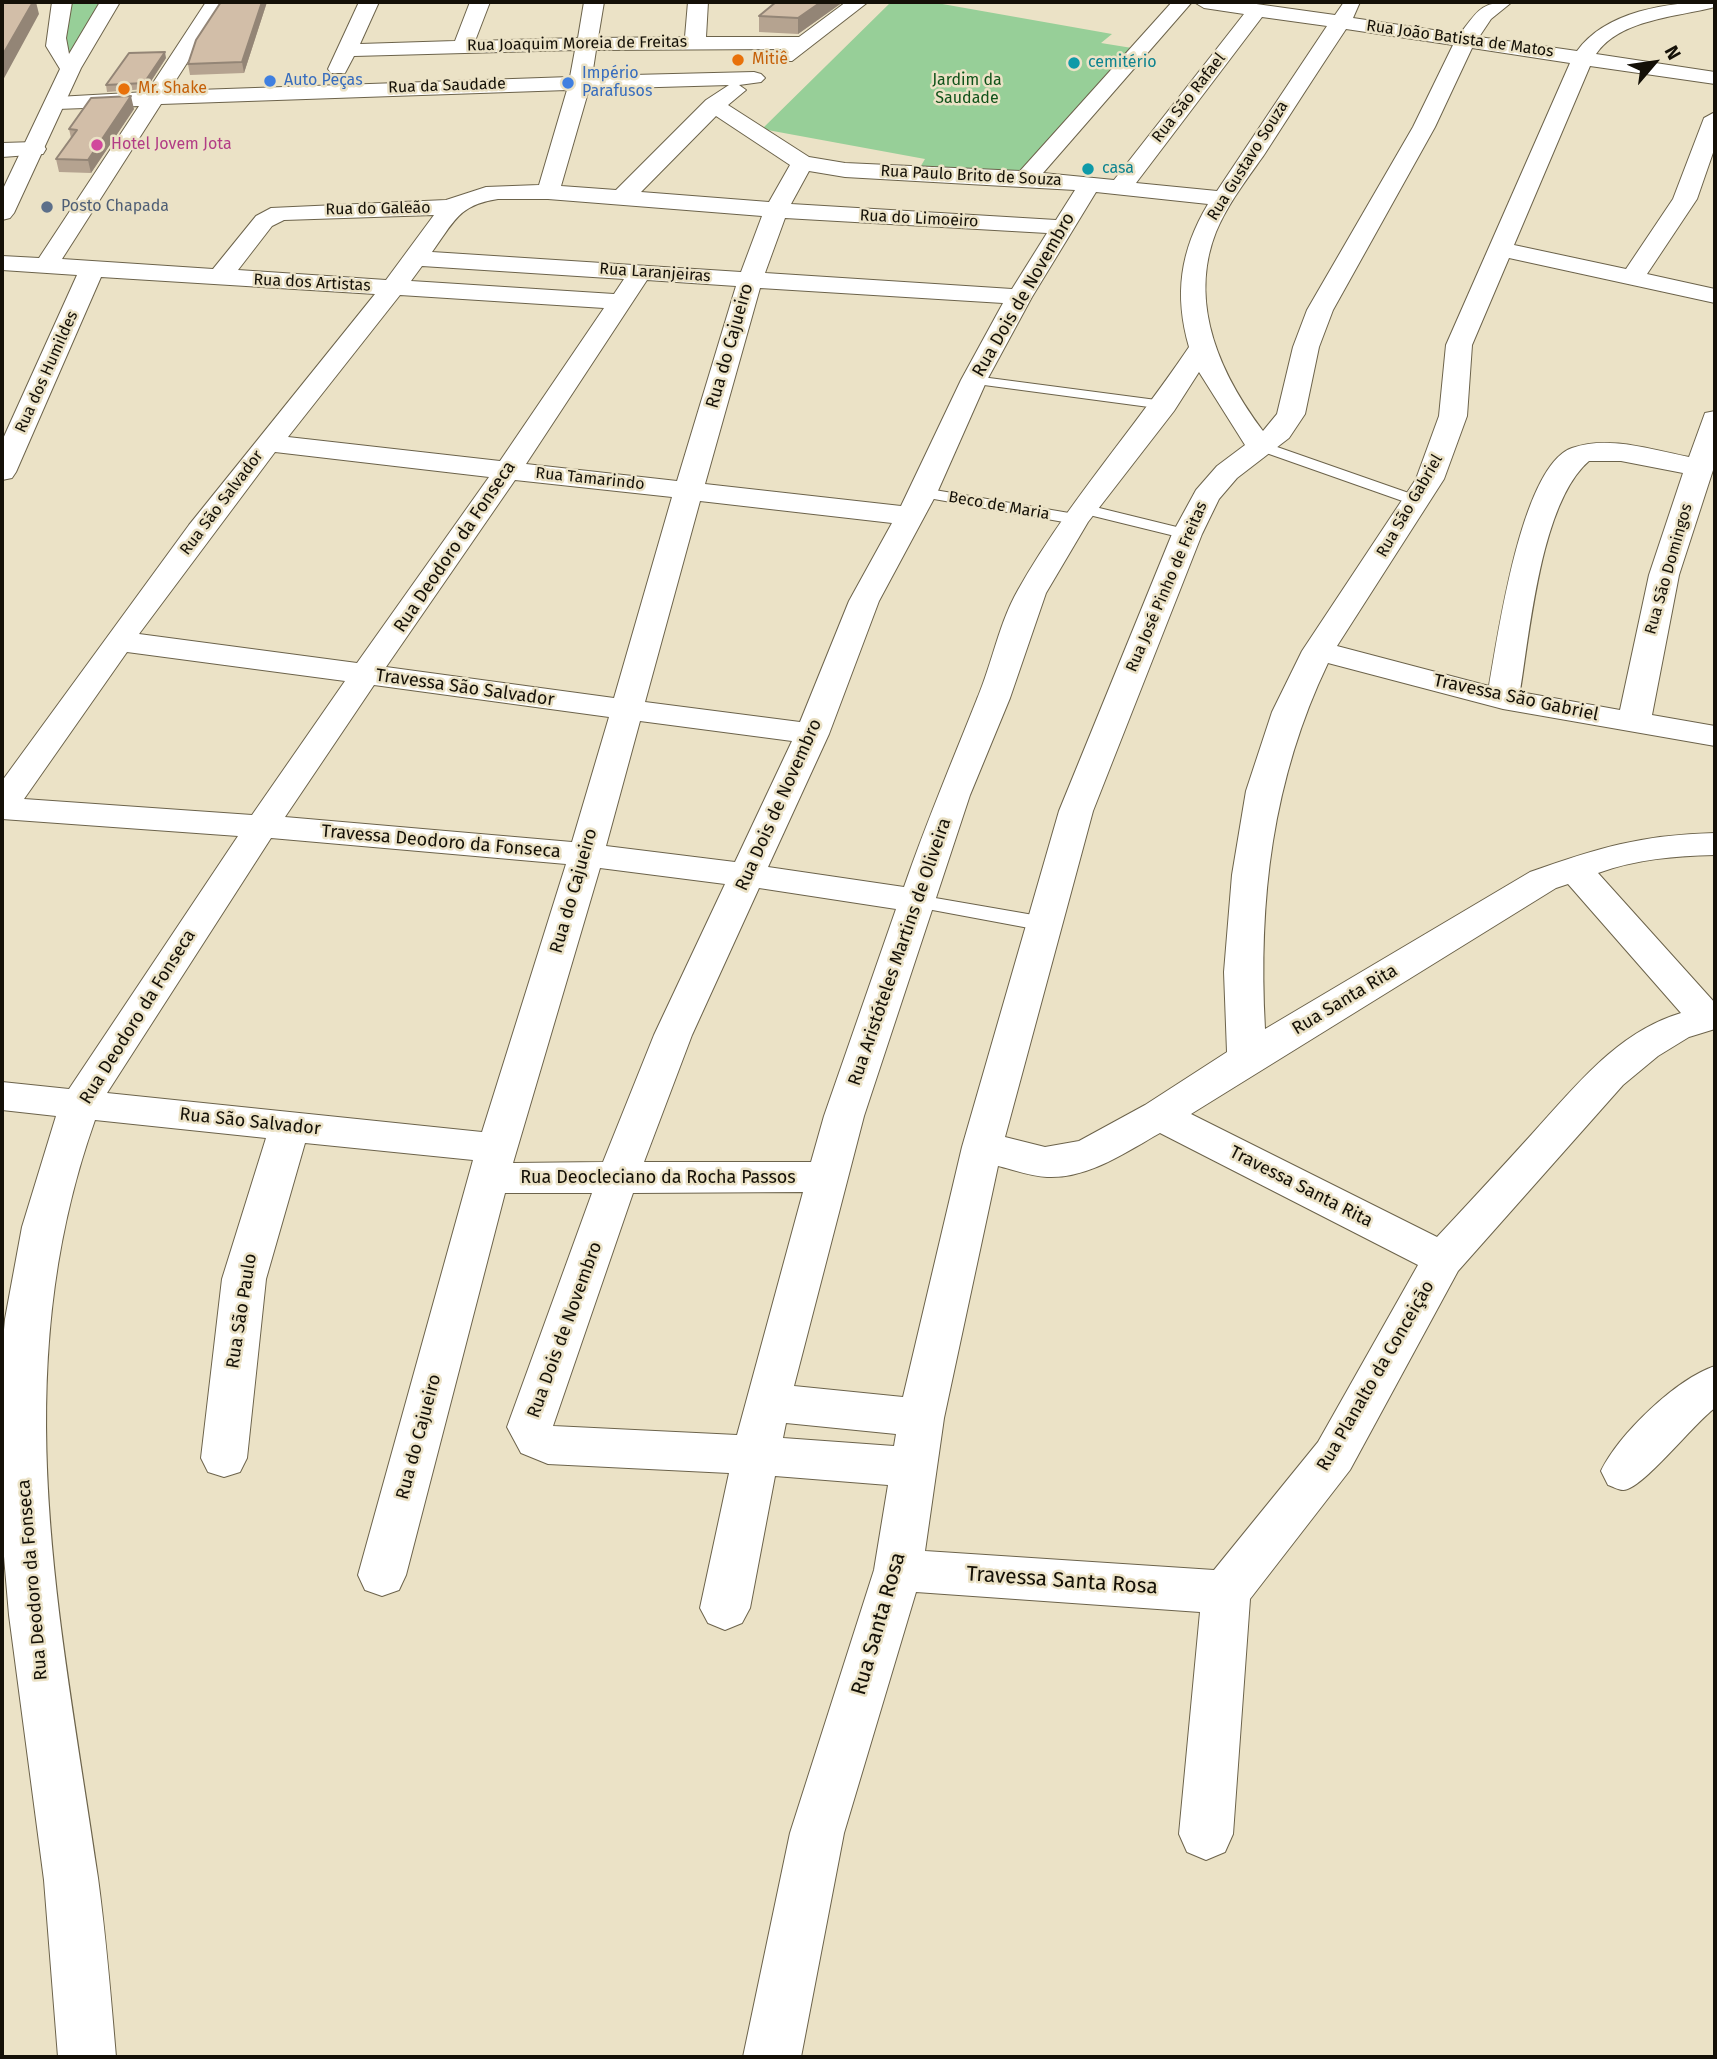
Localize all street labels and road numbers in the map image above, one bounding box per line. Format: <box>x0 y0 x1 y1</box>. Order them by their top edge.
street label: Rua João Batista de Matos <box>1365 16 1555 62</box>
street label: Rua Joaquim Moreia de Freitas <box>467 32 687 56</box>
street label: Rua São Rafael <box>1148 49 1230 147</box>
street label: Rua da Saudade <box>388 74 506 98</box>
street label: Rua Gustavo Souza <box>1204 98 1292 224</box>
street label: Rua Paulo Brito de Souza <box>880 162 1062 190</box>
street label: Rua do Galeão <box>325 198 431 220</box>
street label: Rua do Limoeiro <box>859 206 979 232</box>
street label: Rua Dois de Novembro <box>968 209 1080 381</box>
street label: Rua Laranjeiras <box>599 260 711 286</box>
street label: Rua dos Artistas <box>253 270 371 296</box>
street label: Rua do Cajueiro <box>702 281 758 411</box>
street label: Rua dos Humildes <box>12 308 82 436</box>
street label: Rua São Salvador <box>176 447 268 559</box>
street label: Rua São Gabriel <box>1373 451 1447 561</box>
street label: Rua Deodoro da Fonseca <box>390 457 520 637</box>
street label: Rua Tamarindo <box>535 464 645 494</box>
street label: Beco de Maria <box>947 488 1051 524</box>
street label: Rua José Pinho de Freitas <box>1122 499 1212 675</box>
street label: Rua São Domingos <box>1641 501 1697 637</box>
street label: Travessa São Salvador <box>374 665 556 711</box>
street label: Travessa São Gabriel <box>1432 670 1600 726</box>
street label: Rua Dois de Novembro <box>731 716 827 894</box>
street label: Rua Aristóteles Martins de Oliveira <box>844 815 956 1089</box>
street label: Travessa Deodoro da Fonseca <box>320 821 562 863</box>
street label: Rua do Cajueiro <box>546 826 602 956</box>
street label: Rua Deodoro da Fonseca <box>75 926 201 1108</box>
street label: Rua Santa Rita <box>1288 960 1402 1040</box>
street label: Rua São Salvador <box>178 1104 322 1140</box>
street label: Travessa Santa Rita <box>1226 1142 1376 1232</box>
street label: Rua Deocleciano da Rocha Passos <box>520 1167 796 1189</box>
street label: Rua Dois de Novembro <box>523 1239 607 1421</box>
street label: Rua São Paulo <box>222 1252 262 1370</box>
street label: Rua Planalto da Conceição <box>1313 1277 1439 1475</box>
street label: Rua do Cajueiro <box>392 1372 446 1502</box>
street label: Rua Deodoro da Fonseca <box>13 1479 53 1681</box>
street label: Rua Santa Rosa <box>847 1550 911 1698</box>
street label: Travessa Santa Rosa <box>965 1562 1159 1600</box>

